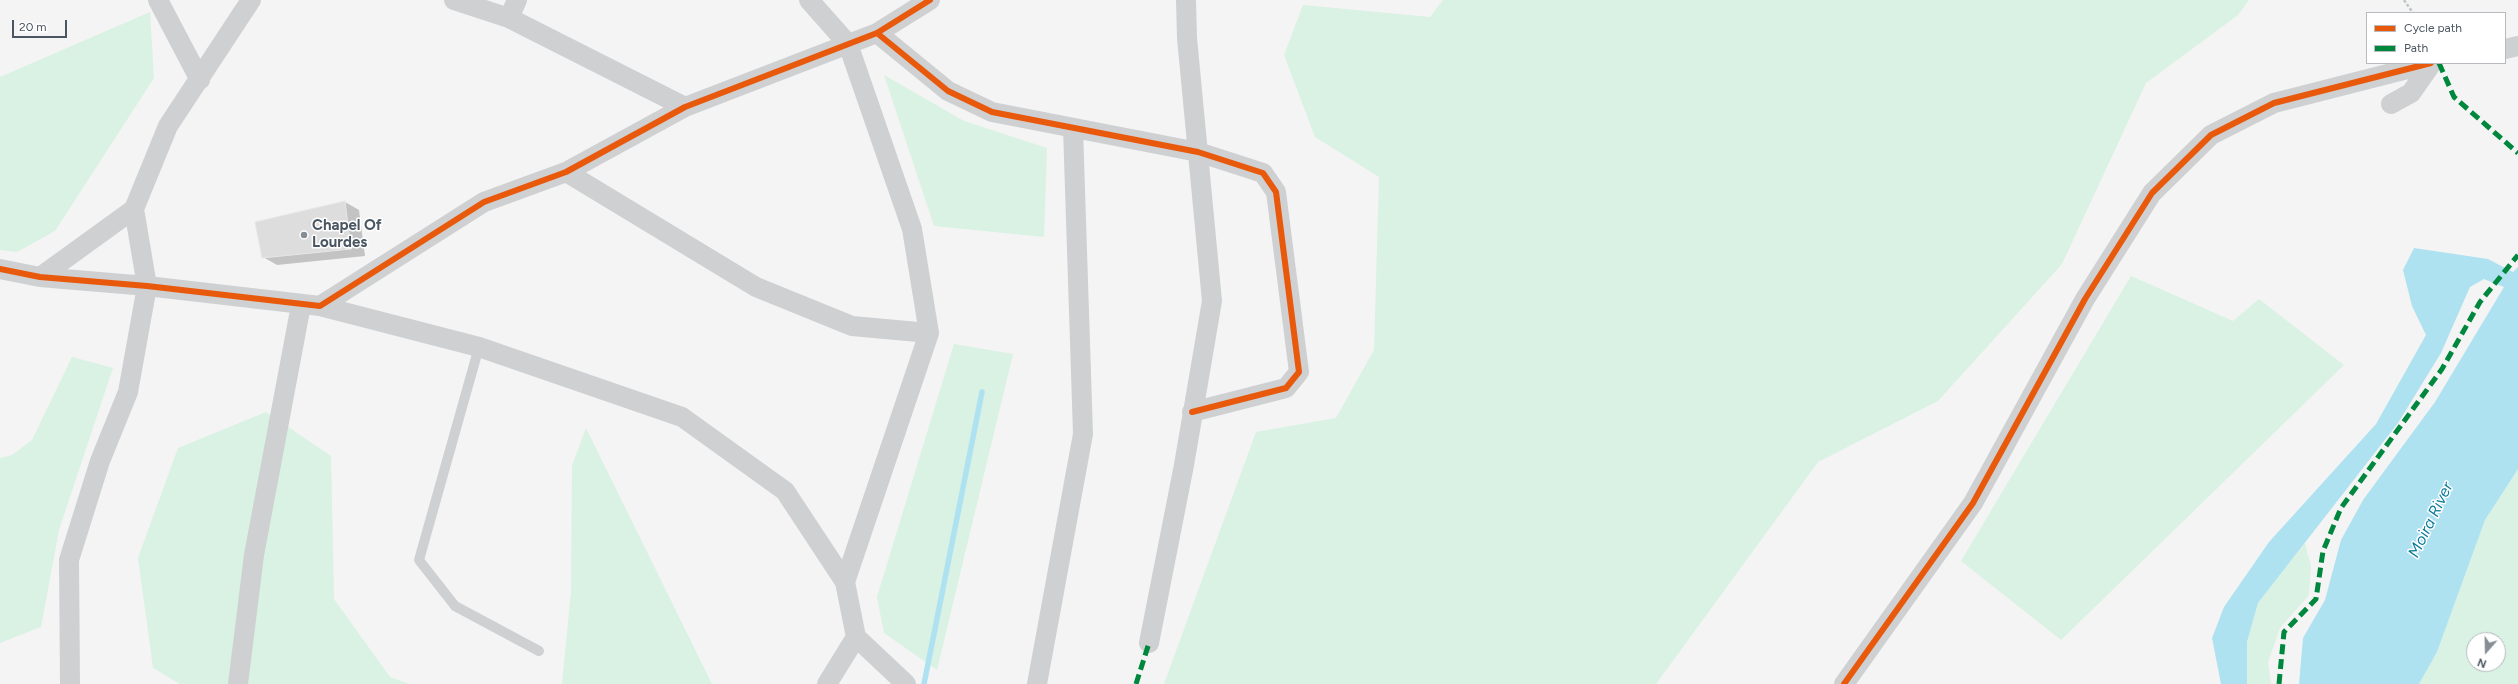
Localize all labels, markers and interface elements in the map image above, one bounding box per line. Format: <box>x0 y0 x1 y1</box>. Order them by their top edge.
scale bar <box>14 12 69 38</box>
legend <box>2366 12 2506 64</box>
text: 20 m <box>19 20 47 34</box>
text: Cycle path <box>2404 21 2462 35</box>
text: Path <box>2404 41 2428 55</box>
place label: Chapel Of Lourdes <box>312 217 382 252</box>
marker: Chapel Of Lourdes <box>299 230 309 240</box>
water label: Moira River <box>2405 479 2457 561</box>
north arrow <box>2466 632 2506 672</box>
text: N <box>2476 655 2488 670</box>

